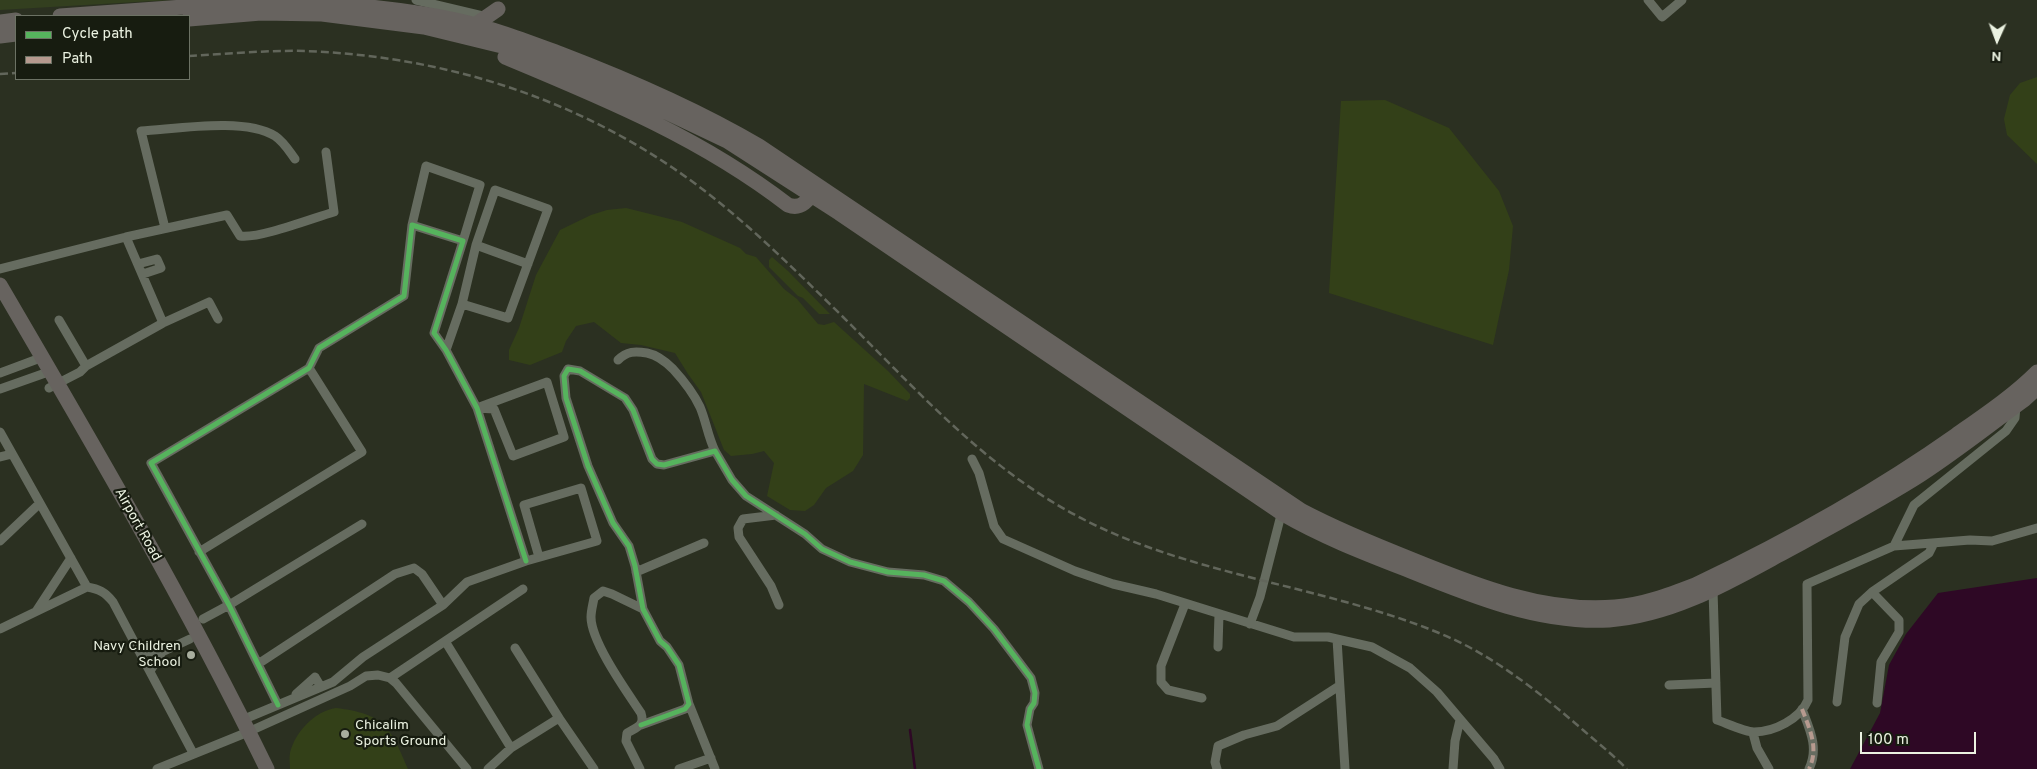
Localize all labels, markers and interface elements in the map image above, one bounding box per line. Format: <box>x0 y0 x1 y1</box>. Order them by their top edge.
legend <box>15 15 190 80</box>
north arrow <box>1972 15 2022 65</box>
text: Cycle path <box>62 25 133 44</box>
text: N <box>1991 47 2002 64</box>
text: Path <box>62 50 93 69</box>
street label: Airport Road <box>110 486 164 564</box>
place label: Navy Children School <box>93 639 181 672</box>
marker: Navy Children School <box>185 649 197 661</box>
place label: Chicalim Sports Ground <box>355 718 446 750</box>
scale bar <box>1862 722 1978 754</box>
marker: Chicalim Sports Ground <box>339 728 351 740</box>
text: 100 m <box>1868 731 1909 750</box>

